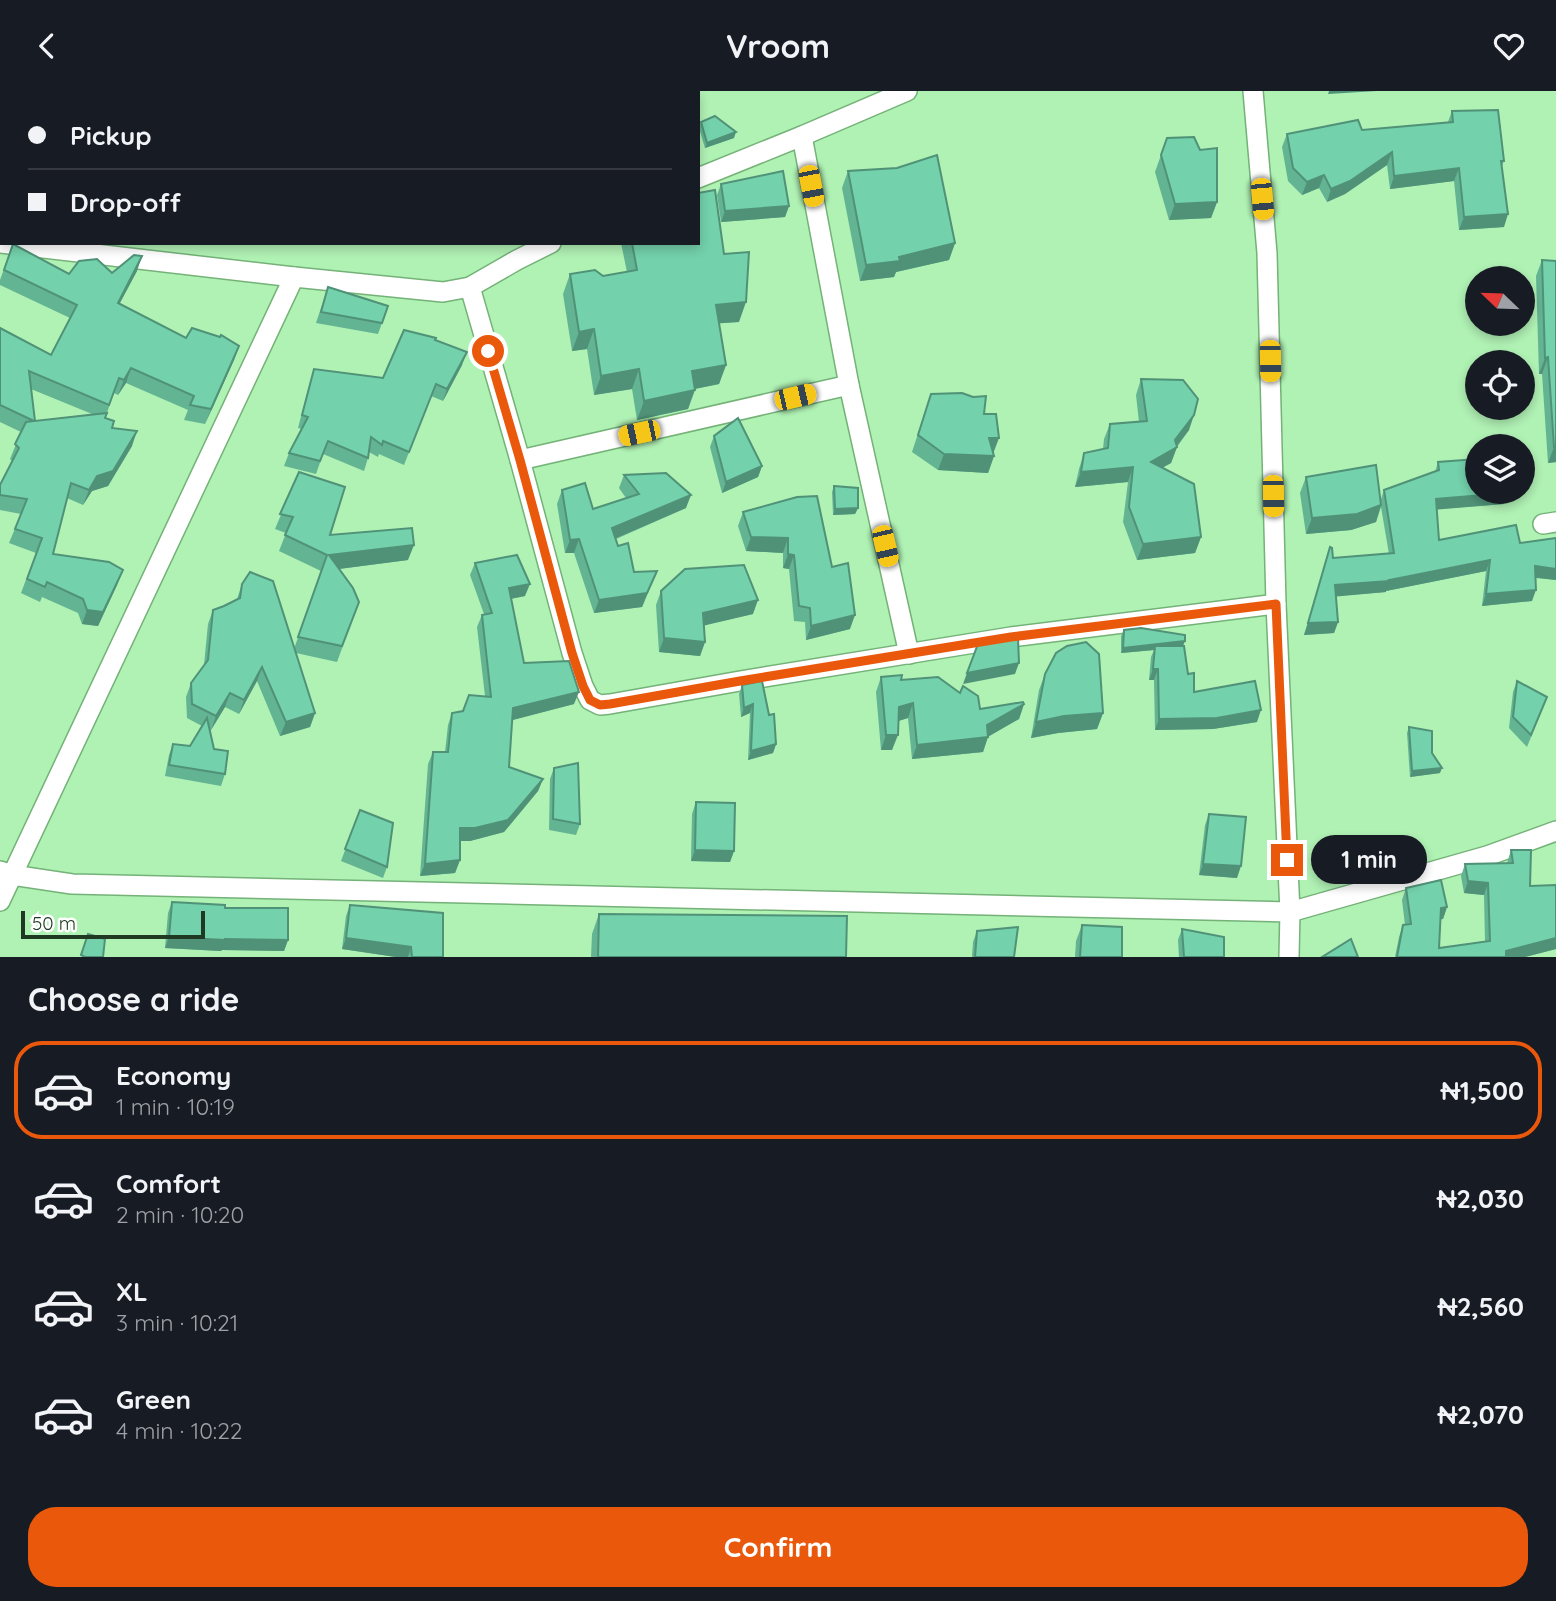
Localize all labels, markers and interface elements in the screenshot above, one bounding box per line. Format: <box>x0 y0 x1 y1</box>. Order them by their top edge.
text: Vroom <box>726 26 830 66</box>
icon: back <box>28 27 66 65</box>
icon: heart <box>1490 27 1528 65</box>
text: Pickup <box>70 119 152 152</box>
car <box>797 163 826 209</box>
car <box>1250 177 1275 221</box>
text: Drop-off <box>70 186 181 219</box>
north arrow <box>1465 266 1535 336</box>
map controls <box>1465 266 1535 504</box>
route start <box>472 335 504 367</box>
car <box>1260 340 1281 382</box>
button: locate <box>1465 350 1535 420</box>
car <box>773 382 818 412</box>
car <box>617 418 662 448</box>
button: layers <box>1465 434 1535 504</box>
car <box>1263 475 1284 517</box>
car <box>871 523 900 569</box>
callout: 1 min <box>1312 835 1427 885</box>
route end <box>1271 844 1303 876</box>
text: 1 min <box>1341 845 1397 874</box>
scale bar <box>21 908 205 940</box>
text: 50 m <box>32 911 76 935</box>
text: Choose a ride <box>28 979 240 1019</box>
icon: car <box>32 1059 95 1122</box>
text: Economy <box>116 1059 231 1092</box>
text: ₦1,500 <box>1441 1074 1524 1107</box>
text: 1 min · 10:19 <box>116 1092 235 1121</box>
icon: car <box>32 1167 95 1230</box>
text: Comfort <box>116 1167 221 1200</box>
text: ₦2,030 <box>1437 1182 1524 1215</box>
text: 2 min · 10:20 <box>116 1200 244 1229</box>
icon: car <box>32 1275 95 1338</box>
text: XL <box>116 1275 148 1308</box>
text: ₦2,560 <box>1438 1290 1524 1323</box>
text: 3 min · 10:21 <box>116 1308 238 1337</box>
icon: car <box>32 1383 95 1446</box>
text: Green <box>116 1383 191 1416</box>
text: ₦2,070 <box>1438 1398 1524 1431</box>
text: 4 min · 10:22 <box>116 1416 243 1445</box>
button: Confirm <box>28 1507 1528 1587</box>

